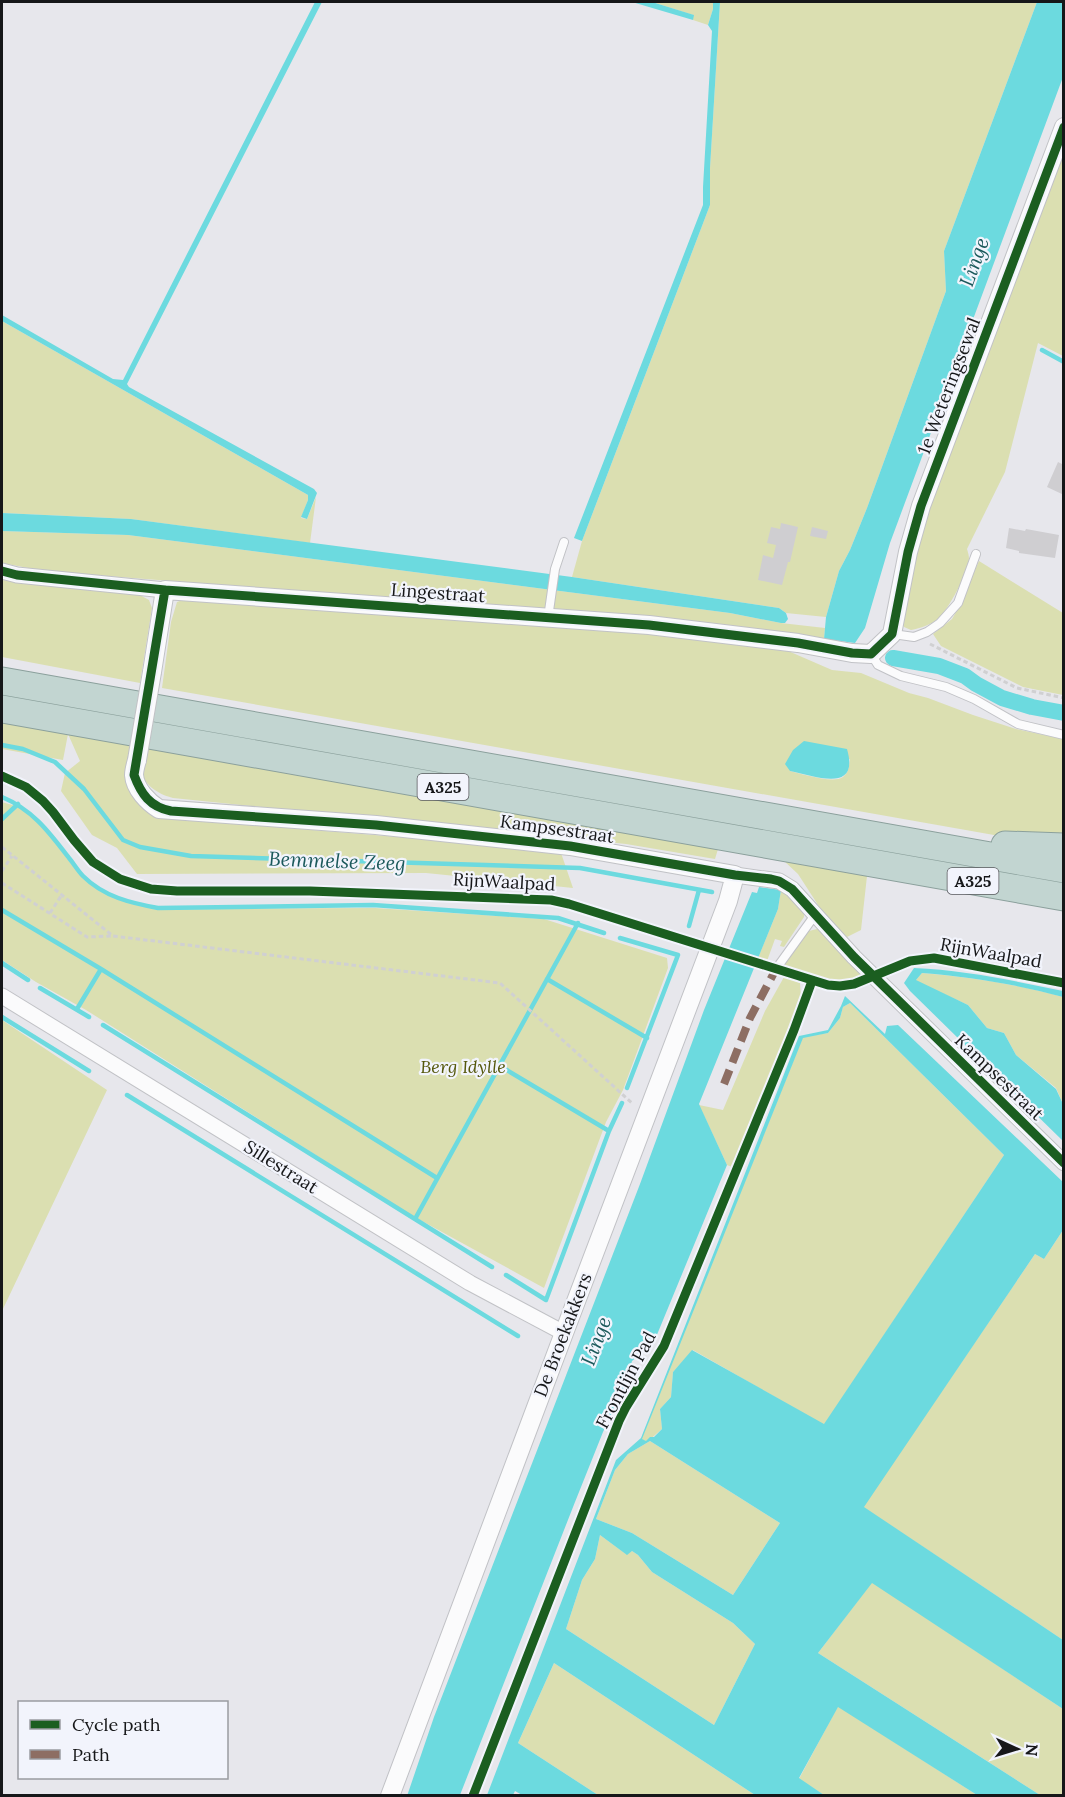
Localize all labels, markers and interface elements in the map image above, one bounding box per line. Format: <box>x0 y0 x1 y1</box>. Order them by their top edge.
water label: Linge <box>953 234 994 290</box>
street label: 1e Weteringsewal <box>912 314 985 458</box>
street label: Lingestraat <box>390 578 486 607</box>
road number: A325 <box>418 774 468 800</box>
street label: Kampsestraat <box>499 809 616 848</box>
water label: Bemmelse Zeeg <box>268 846 406 875</box>
street label: RijnWaalpad <box>452 867 556 896</box>
road number: A325 <box>948 868 998 894</box>
street label: RijnWaalpad <box>938 932 1044 973</box>
street label: Kampsestraat <box>950 1028 1049 1125</box>
park label: Berg Idylle <box>420 1055 506 1078</box>
street label: Sillestraat <box>240 1135 323 1198</box>
street label: De Broekakkers <box>528 1270 597 1400</box>
water label: Linge <box>575 1313 616 1369</box>
street label: Frontlijn Pad <box>590 1327 661 1432</box>
legend <box>18 1701 228 1779</box>
text: Cycle path <box>72 1713 161 1736</box>
north arrow <box>987 1719 1047 1779</box>
text: Path <box>72 1743 110 1766</box>
text: N <box>1022 1743 1042 1757</box>

